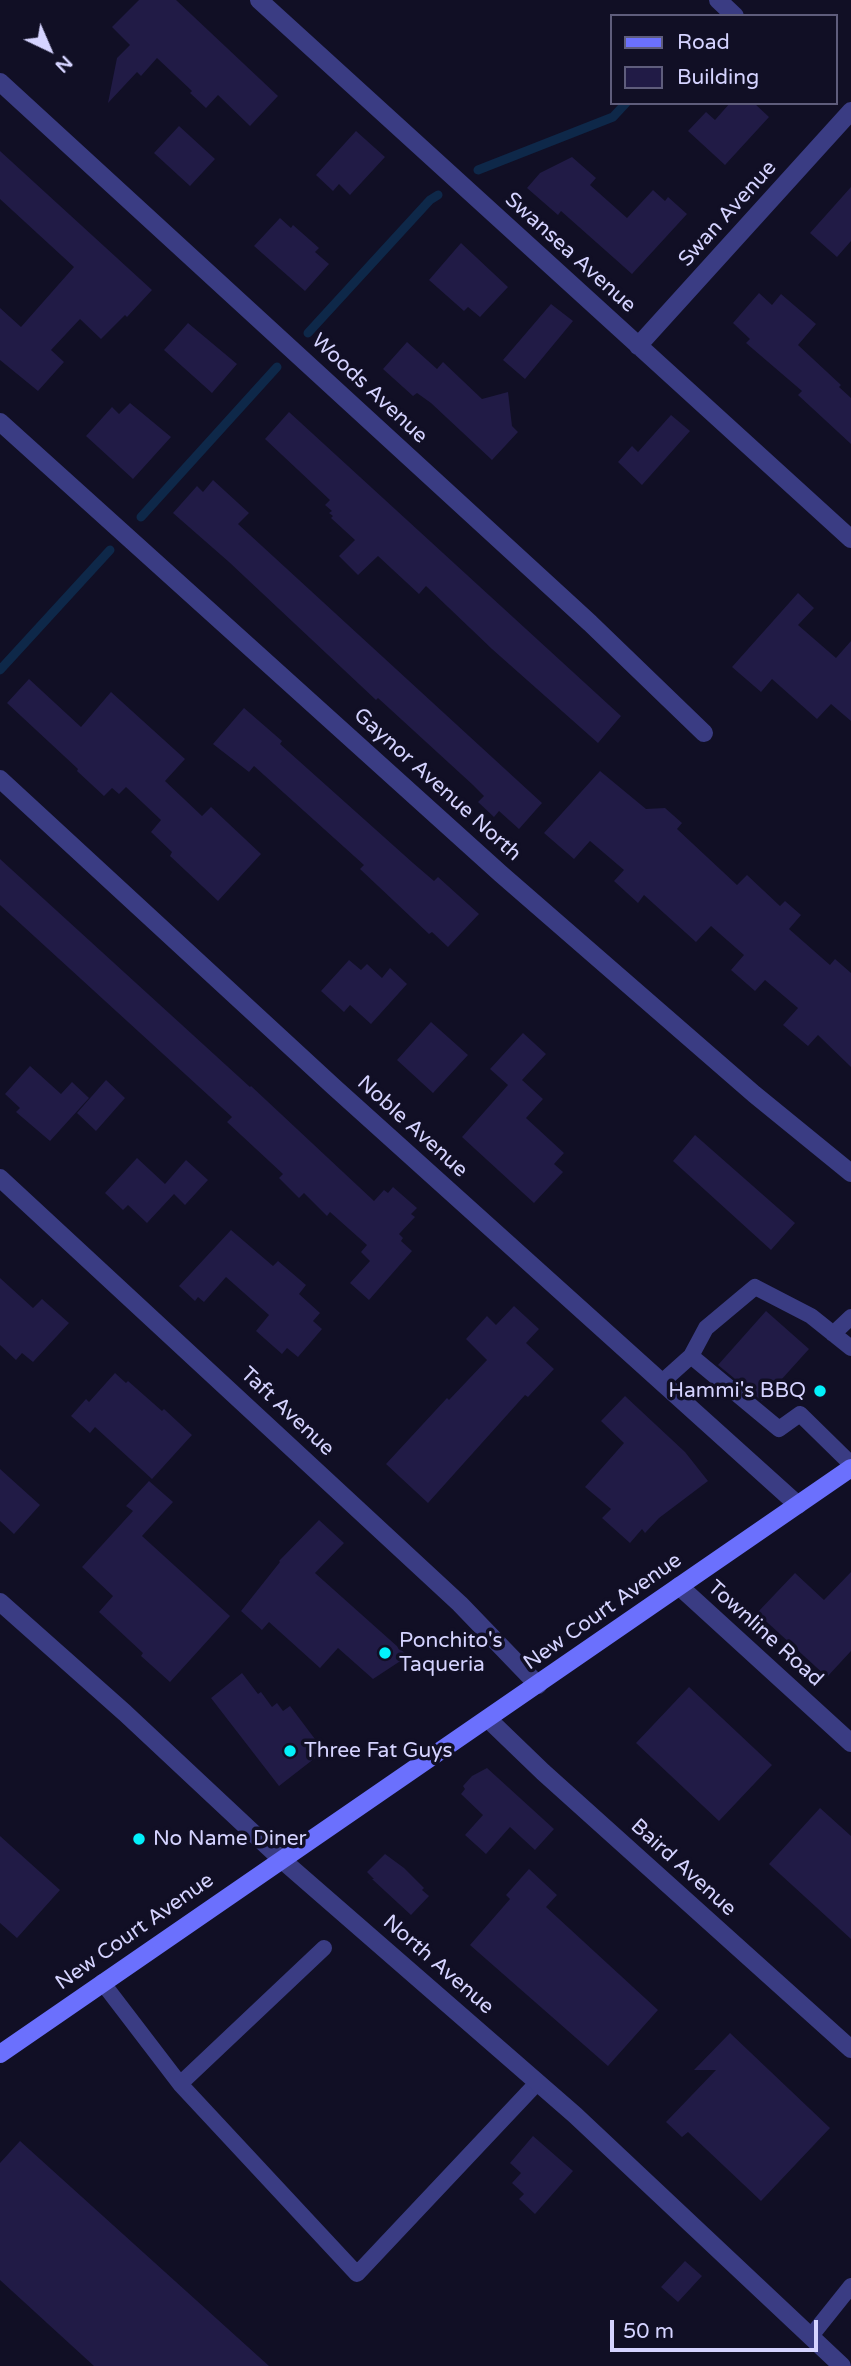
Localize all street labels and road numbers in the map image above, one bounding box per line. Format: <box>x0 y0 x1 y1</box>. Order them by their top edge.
street label: Swan Avenue <box>674 156 782 272</box>
street label: Swansea Avenue <box>499 188 641 318</box>
street label: Woods Avenue <box>306 329 432 449</box>
street label: Gaynor Avenue North <box>348 703 526 867</box>
street label: Noble Avenue <box>351 1071 473 1183</box>
street label: Taft Avenue <box>235 1362 339 1462</box>
street label: New Court Avenue <box>519 1548 687 1676</box>
street label: Townline Road <box>702 1576 828 1692</box>
street label: Baird Avenue <box>625 1814 741 1922</box>
street label: New Court Avenue <box>51 1868 219 1996</box>
street label: North Avenue <box>377 1910 499 2020</box>

